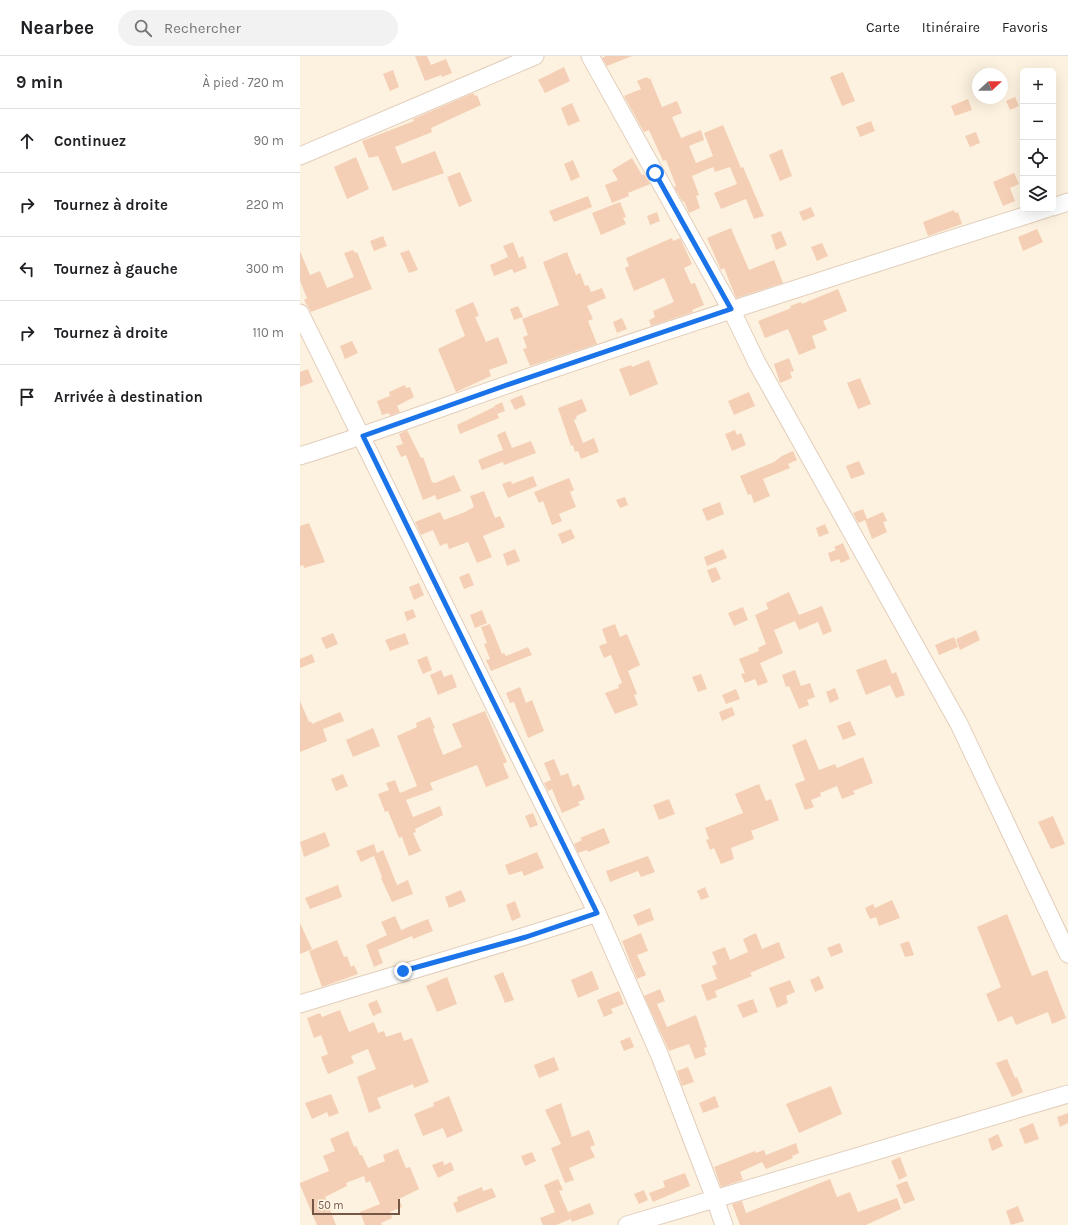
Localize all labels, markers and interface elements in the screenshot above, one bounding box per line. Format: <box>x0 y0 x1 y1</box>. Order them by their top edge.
search box <box>118 10 398 46</box>
text: Nearbee <box>20 17 94 39</box>
icon: search <box>132 17 154 39</box>
text: Rechercher <box>164 19 241 37</box>
text: Carte <box>866 19 900 36</box>
text: Itinéraire <box>922 19 980 36</box>
text: Favoris <box>1002 19 1048 36</box>
north arrow <box>972 68 1008 104</box>
map controls <box>1020 68 1056 212</box>
button: + <box>1020 68 1056 104</box>
text: 9 min <box>16 72 63 92</box>
text: À pied · 720 m <box>202 75 284 90</box>
button: − <box>1020 104 1056 140</box>
icon: ahead <box>16 130 38 152</box>
text: Continuez <box>54 132 126 150</box>
text: 90 m <box>253 133 284 148</box>
button: locate <box>1020 140 1056 176</box>
route start <box>646 164 664 182</box>
button: layers <box>1020 176 1056 212</box>
icon: right <box>16 194 38 216</box>
text: Tournez à droite <box>54 196 168 214</box>
text: 220 m <box>246 197 284 212</box>
icon: left <box>16 258 38 280</box>
text: Tournez à gauche <box>54 260 178 278</box>
text: 300 m <box>246 261 284 276</box>
icon: right <box>16 322 38 344</box>
text: Tournez à droite <box>54 324 168 342</box>
text: 110 m <box>252 325 284 340</box>
icon: arrive <box>16 386 38 408</box>
text: Arrivée à destination <box>54 388 203 406</box>
route end <box>394 962 412 980</box>
scale bar <box>312 1197 400 1216</box>
text: 50 m <box>318 1199 344 1212</box>

